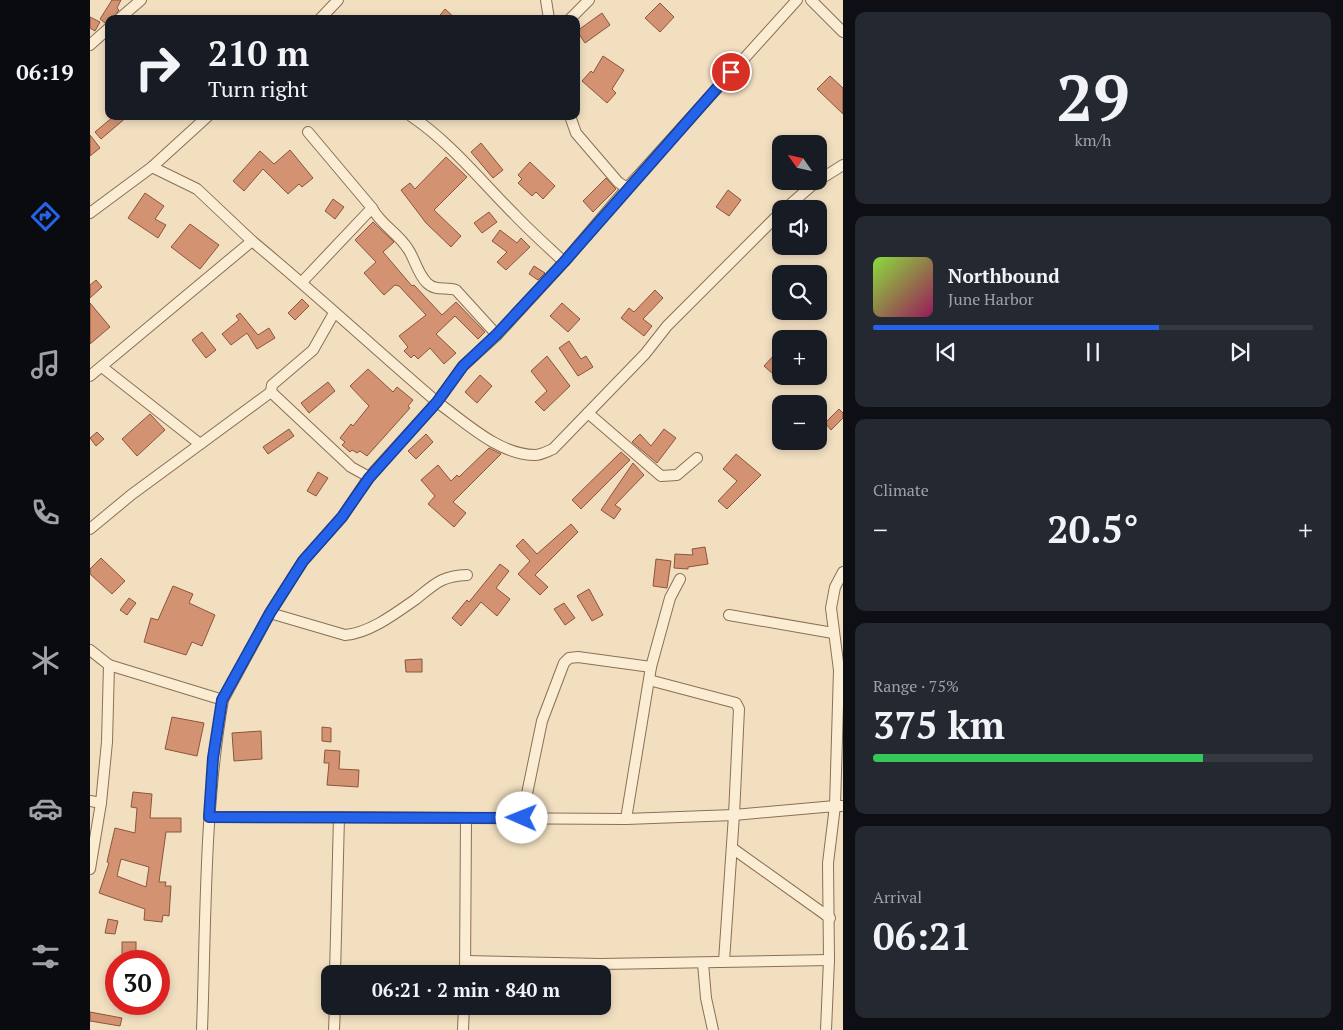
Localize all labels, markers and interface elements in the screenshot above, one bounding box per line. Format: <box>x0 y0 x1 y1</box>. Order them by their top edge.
text: 210 m <box>208 30 309 76</box>
icon: right <box>125 35 190 100</box>
pin <box>710 51 752 93</box>
text: 29 <box>1056 53 1130 140</box>
text: 06:19 <box>16 57 74 86</box>
icon: arrive <box>717 58 745 86</box>
text: Turn right <box>208 74 308 103</box>
text: km/h <box>1075 129 1111 151</box>
north arrow <box>772 135 828 190</box>
map controls <box>772 135 827 450</box>
icon: directions <box>28 199 63 234</box>
button: sound <box>772 200 827 255</box>
text: Northbound <box>948 263 1060 288</box>
button: search <box>772 265 827 320</box>
text: June Harbor <box>948 288 1034 310</box>
button: + <box>772 330 827 385</box>
icon: previous <box>932 338 960 366</box>
icon: pause <box>1079 338 1107 366</box>
icon: next <box>1226 338 1254 366</box>
icon: music <box>28 347 63 382</box>
button: − <box>772 395 827 450</box>
text: Climate <box>873 479 929 501</box>
icon: phone <box>28 495 63 530</box>
text: 20.5° <box>1047 504 1139 554</box>
text: − <box>873 511 888 548</box>
text: + <box>1298 511 1313 548</box>
icon: climate <box>28 643 63 678</box>
text: Range · 75% <box>873 675 959 697</box>
text: 375 km <box>873 700 1005 750</box>
icon: car <box>28 791 63 826</box>
position arrow <box>495 791 547 843</box>
text: Arrival <box>873 886 922 908</box>
text: 06:21 <box>873 911 972 961</box>
icon: filters <box>28 939 63 974</box>
speed limit sign: 30 <box>105 950 170 1015</box>
text: 06:21 · 2 min · 840 m <box>372 977 560 1002</box>

